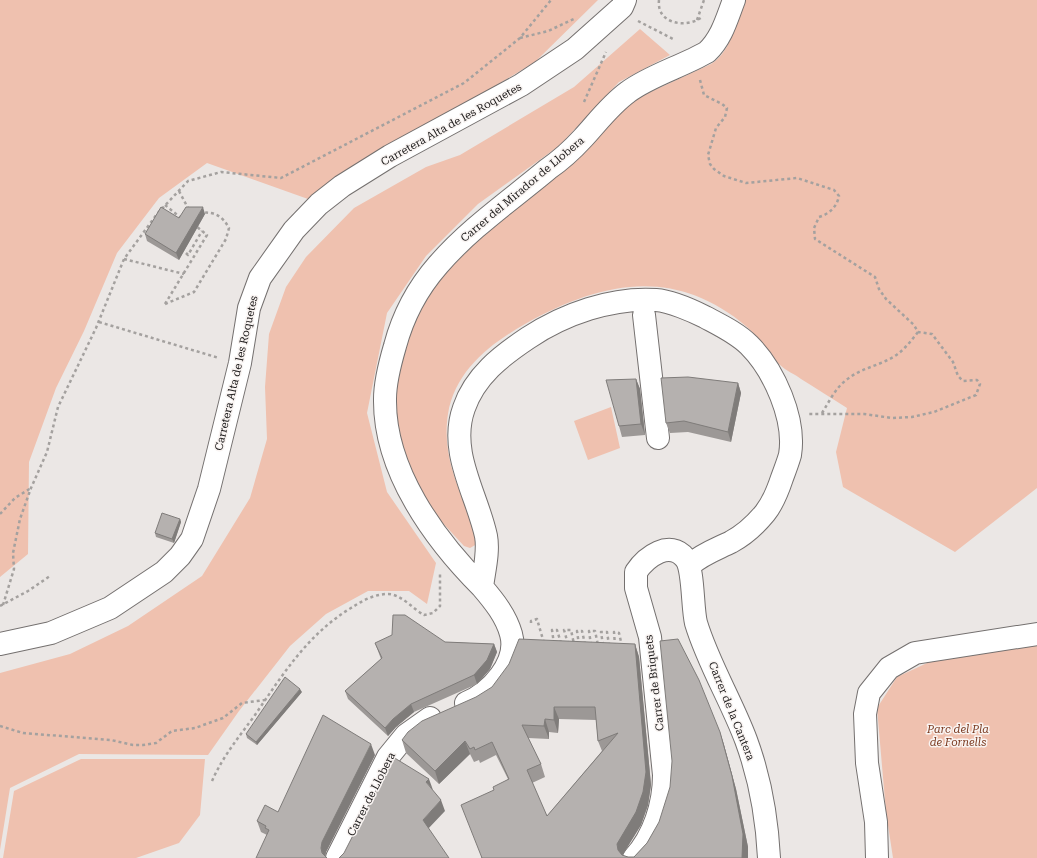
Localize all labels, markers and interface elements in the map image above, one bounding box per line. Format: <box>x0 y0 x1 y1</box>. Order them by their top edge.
street label: Carretera Alta de les Roquetes <box>379 80 524 169</box>
street label: Carrer del Mirador de Llobera <box>458 134 587 245</box>
street label: Carretera Alta de les Roquetes <box>212 294 261 452</box>
street label: Carrer de Briquets <box>642 634 667 732</box>
street label: Carrer de la Cantera <box>706 660 757 763</box>
park label: Parc del Pla de Fornells <box>926 723 989 749</box>
street label: Carrer de Llobera <box>345 750 398 838</box>

